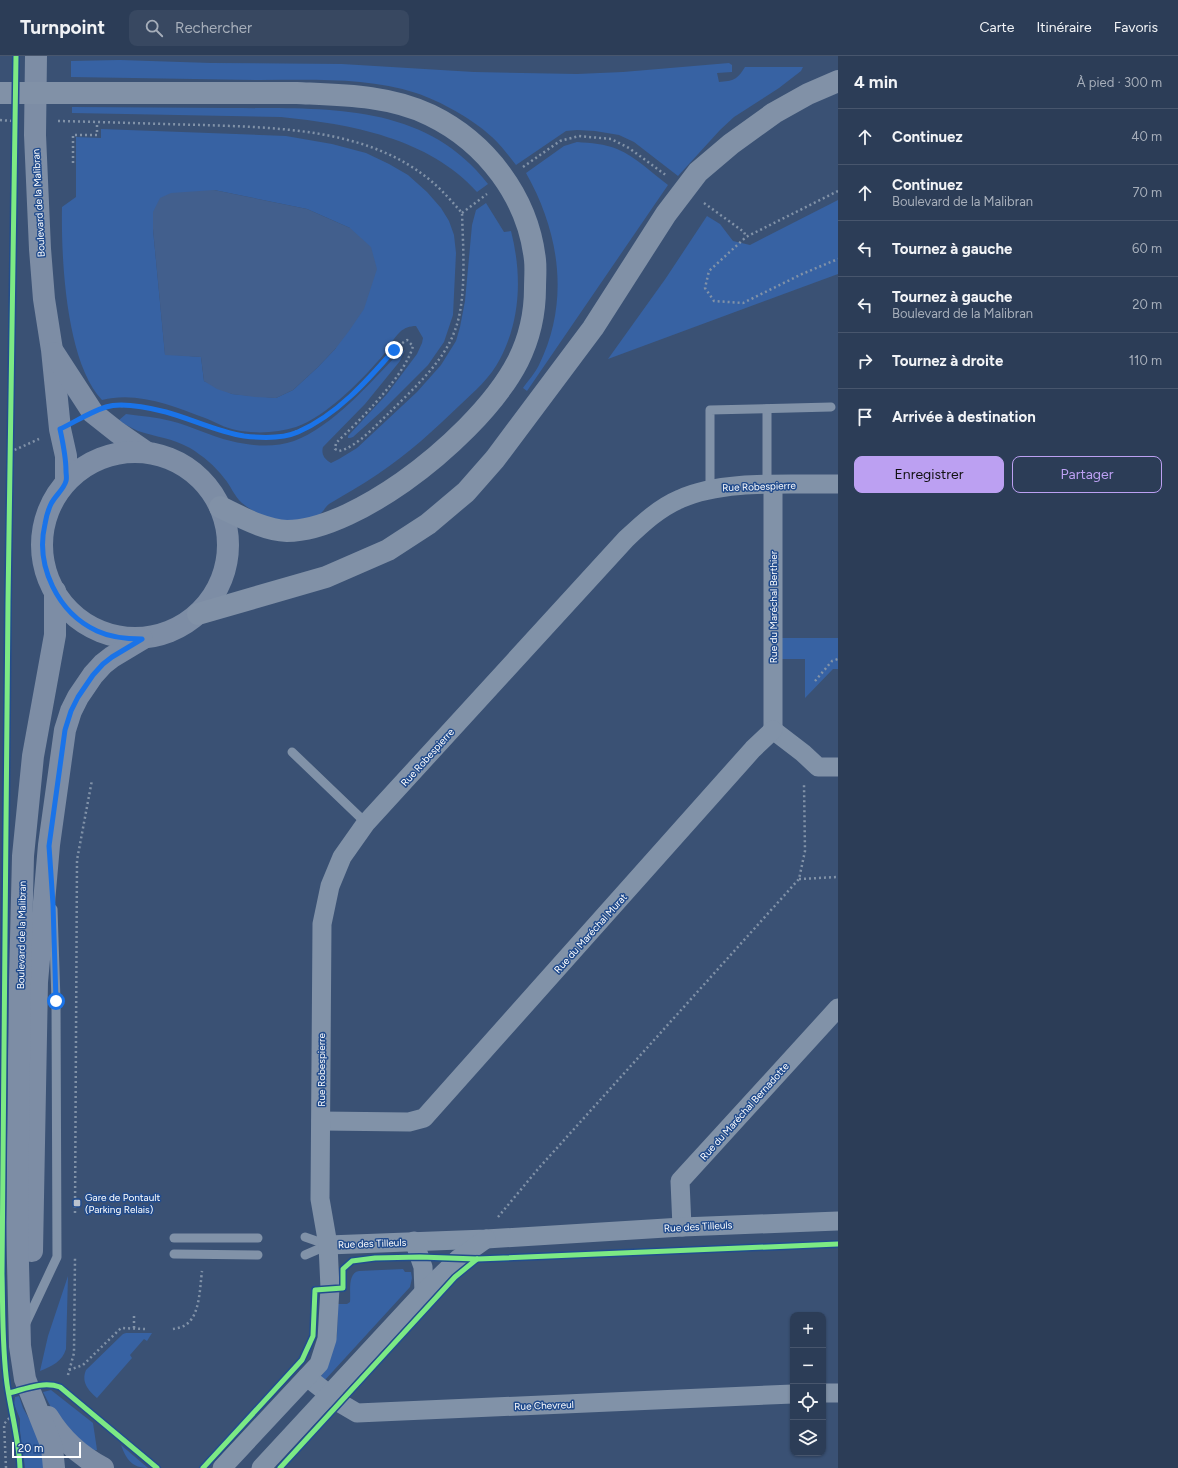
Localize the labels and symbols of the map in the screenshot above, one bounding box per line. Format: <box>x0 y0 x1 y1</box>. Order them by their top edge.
street label: Boulevard de la Malibran <box>29 148 48 257</box>
route end <box>385 341 403 359</box>
street label: Rue Robespierre <box>722 479 797 494</box>
street label: Rue du Maréchal Berthier <box>767 550 780 663</box>
street label: Rue Robespierre <box>398 725 457 789</box>
street label: Boulevard de la Malibran <box>14 880 29 989</box>
street label: Rue du Maréchal Murat <box>551 890 630 976</box>
route start <box>47 992 65 1010</box>
street label: Rue Robespierre <box>315 1033 328 1107</box>
street label: Rue du Maréchal Bernadotte <box>697 1059 792 1163</box>
place label: Gare de Pontault (Parking Relais) <box>85 1191 161 1216</box>
marker: Gare de Pontault (Parking Relais) <box>72 1198 82 1208</box>
street label: Rue des Tilleuls <box>664 1218 733 1235</box>
street label: Rue des Tilleuls <box>338 1236 407 1251</box>
street label: Rue Chevreul <box>514 1398 574 1413</box>
scale bar <box>12 1440 81 1459</box>

